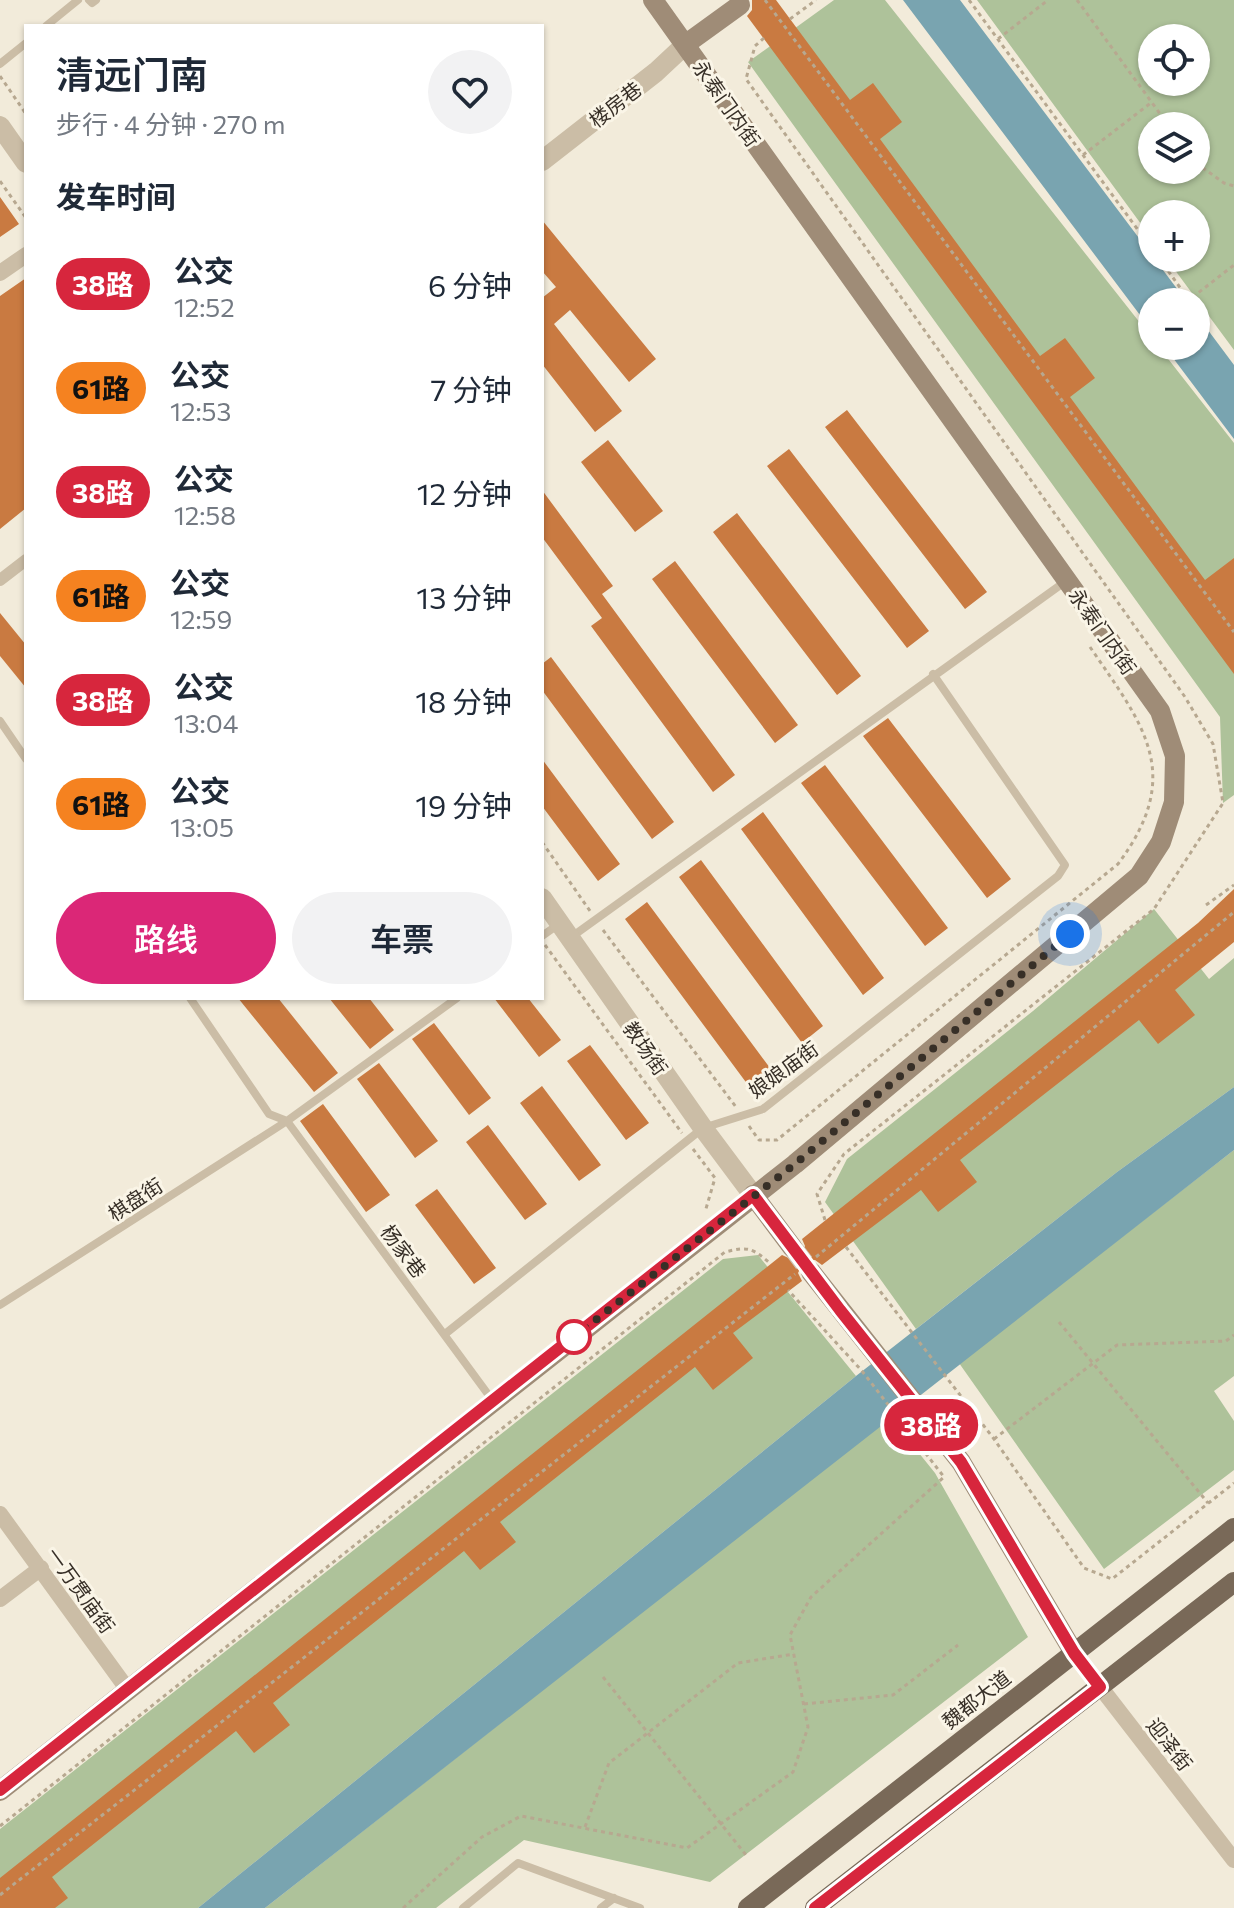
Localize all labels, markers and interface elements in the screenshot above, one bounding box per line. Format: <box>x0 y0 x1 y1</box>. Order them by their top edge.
map controls <box>1138 24 1210 360</box>
button: locate <box>1138 24 1210 96</box>
text: 清远门南 <box>56 50 208 97</box>
button: heart <box>428 50 512 134</box>
street label: 永泰门内街 <box>688 55 766 151</box>
street label: 楼房巷 <box>584 76 646 132</box>
text: 步行 · 4 分钟 · 270 m <box>56 108 285 139</box>
button: layers <box>1138 112 1210 184</box>
text: 发车时间 <box>56 177 176 214</box>
button: + <box>1138 200 1210 272</box>
text: 公交 <box>174 251 234 288</box>
text: 6 分钟 <box>428 266 512 303</box>
text: 38路 <box>72 267 134 301</box>
button: − <box>1138 288 1210 360</box>
text: 12:52 <box>174 291 235 322</box>
text: 公交 <box>170 355 230 392</box>
text: 7 分钟 <box>430 370 512 407</box>
text: 61路 <box>72 371 130 405</box>
text: 12:53 <box>170 395 231 426</box>
text: 公交 <box>174 459 234 496</box>
text: 12 分钟 <box>417 474 512 511</box>
text: 38路 <box>72 475 134 509</box>
text: 12:58 <box>174 499 236 530</box>
text: 公交 <box>170 563 230 600</box>
text: 13 分钟 <box>416 578 512 615</box>
text: 61路 <box>72 579 130 613</box>
street label: 永泰门内街 <box>1064 583 1142 679</box>
text: 12:59 <box>170 603 232 634</box>
text: 公交 <box>174 667 234 704</box>
text: 18 分钟 <box>415 682 512 719</box>
text: 38路 <box>72 683 134 717</box>
text: 13:04 <box>174 707 238 738</box>
text: 公交 <box>170 771 230 808</box>
text: 19 分钟 <box>415 786 512 823</box>
text: 61路 <box>72 787 130 821</box>
text: 13:05 <box>170 811 234 842</box>
button: 路线 <box>56 892 276 984</box>
button: 车票 <box>292 892 512 984</box>
your location <box>1050 914 1090 954</box>
street label: 教场街 <box>619 1017 673 1079</box>
street label: 娘娘庙街 <box>744 1036 822 1102</box>
street label: 棋盘街 <box>103 1173 167 1225</box>
street label: 杨家巷 <box>376 1220 432 1282</box>
unlabelled marker <box>557 1320 591 1354</box>
line badge: 38路 <box>885 1399 977 1451</box>
text: 38路 <box>900 1408 962 1442</box>
street label: 一万贯庙街 <box>42 1542 120 1638</box>
street label: 魏都大道 <box>937 1665 1015 1733</box>
street label: 迎泽街 <box>1142 1713 1198 1775</box>

